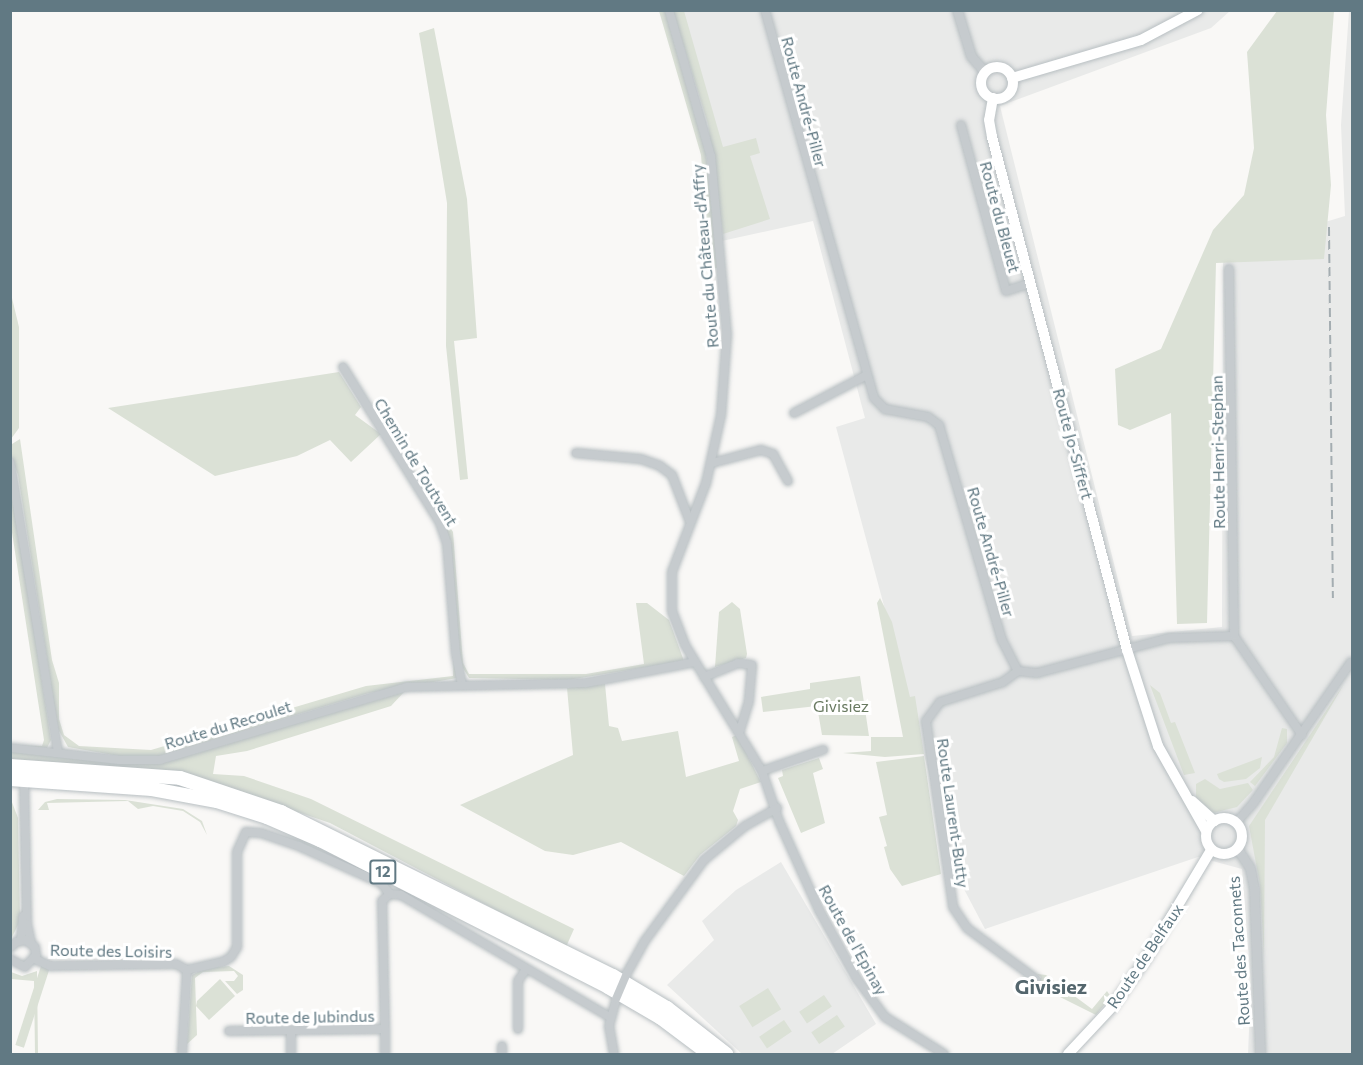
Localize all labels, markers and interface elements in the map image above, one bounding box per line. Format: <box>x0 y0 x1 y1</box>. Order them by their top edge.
street label: Route André-Piller <box>777 35 831 169</box>
street label: Route du Bleuet <box>976 159 1024 275</box>
street label: Route du Château-d'Affry <box>687 163 723 349</box>
street label: Route Henri-Stephan <box>1207 375 1229 529</box>
street label: Route Jo-Siffert <box>1049 386 1097 502</box>
street label: Chemin de Toutvent <box>370 395 462 529</box>
street label: Route André-Piller <box>963 485 1019 619</box>
park label: Givisiez <box>813 696 869 716</box>
street label: Route du Recoulet <box>162 697 294 753</box>
street label: Route Laurent-Butty <box>933 737 973 889</box>
road number: 12 <box>368 860 398 884</box>
street label: Route des Taconnets <box>1224 876 1254 1026</box>
street label: Route de l'Epinay <box>815 881 891 999</box>
street label: Route de Belfaux <box>1103 900 1187 1012</box>
street label: Route des Loisirs <box>50 940 172 962</box>
district label: Givisiez <box>1015 974 1087 998</box>
street label: Route de Jubindus <box>245 1006 375 1028</box>

